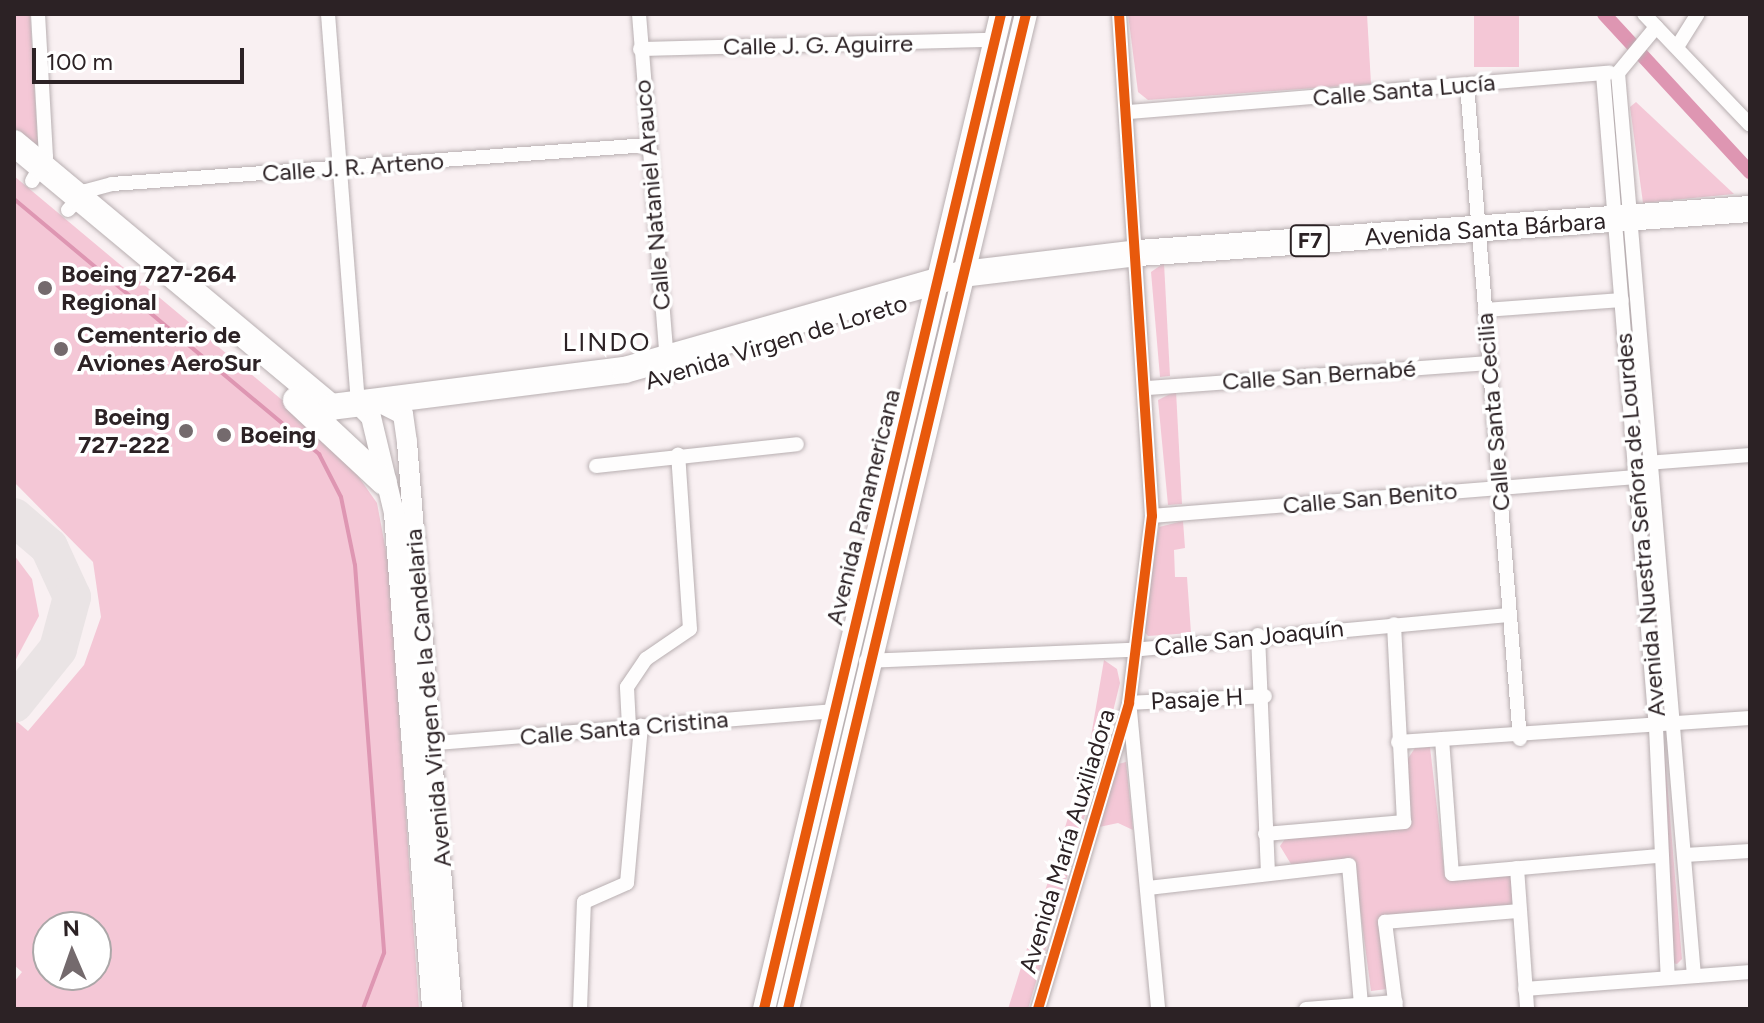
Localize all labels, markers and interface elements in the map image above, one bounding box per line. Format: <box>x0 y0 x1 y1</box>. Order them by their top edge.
street label: Calle J. G. Aguirre <box>723 29 913 61</box>
scale bar <box>36 32 248 82</box>
text: 100 m <box>46 47 113 76</box>
street label: Calle Santa Lucía <box>1311 68 1497 112</box>
street label: Calle Nataniel Arauco <box>628 78 676 312</box>
street label: Calle J. R. Arteno <box>261 146 445 188</box>
street label: Avenida Santa Bárbara <box>1363 206 1607 252</box>
road number: F7 <box>1288 223 1332 259</box>
place label: Boeing 727-264 Regional <box>61 260 236 316</box>
marker: Boeing 727-264 Regional <box>36 279 54 297</box>
street label: Avenida Virgen de Loreto <box>641 288 911 396</box>
street label: Calle Santa Cecilia <box>1470 312 1516 512</box>
place label: Cementerio de Aviones AeroSur <box>77 321 261 377</box>
district label: LINDO <box>563 327 651 359</box>
street label: Avenida Nuestra Señora de Lourdes <box>1609 332 1671 718</box>
marker: Cementerio de Aviones AeroSur <box>52 340 70 358</box>
street label: Calle San Bernabé <box>1221 354 1417 396</box>
street label: Avenida Panamericana <box>820 386 906 628</box>
place label: Boeing 727-222 <box>78 403 170 459</box>
place label: Boeing <box>240 421 316 449</box>
marker: Boeing 727-222 <box>177 422 195 440</box>
marker: Boeing <box>215 426 233 444</box>
street label: Calle San Benito <box>1282 476 1458 520</box>
street label: Avenida Virgen de la Candelaria <box>399 528 457 868</box>
street label: Calle San Joaquín <box>1153 614 1345 662</box>
street label: Pasaje H <box>1150 682 1244 716</box>
street label: Calle Santa Cristina <box>519 705 729 751</box>
street label: Avenida María Auxiliadora <box>1013 705 1121 977</box>
north arrow <box>32 911 112 991</box>
text: N <box>62 915 80 942</box>

